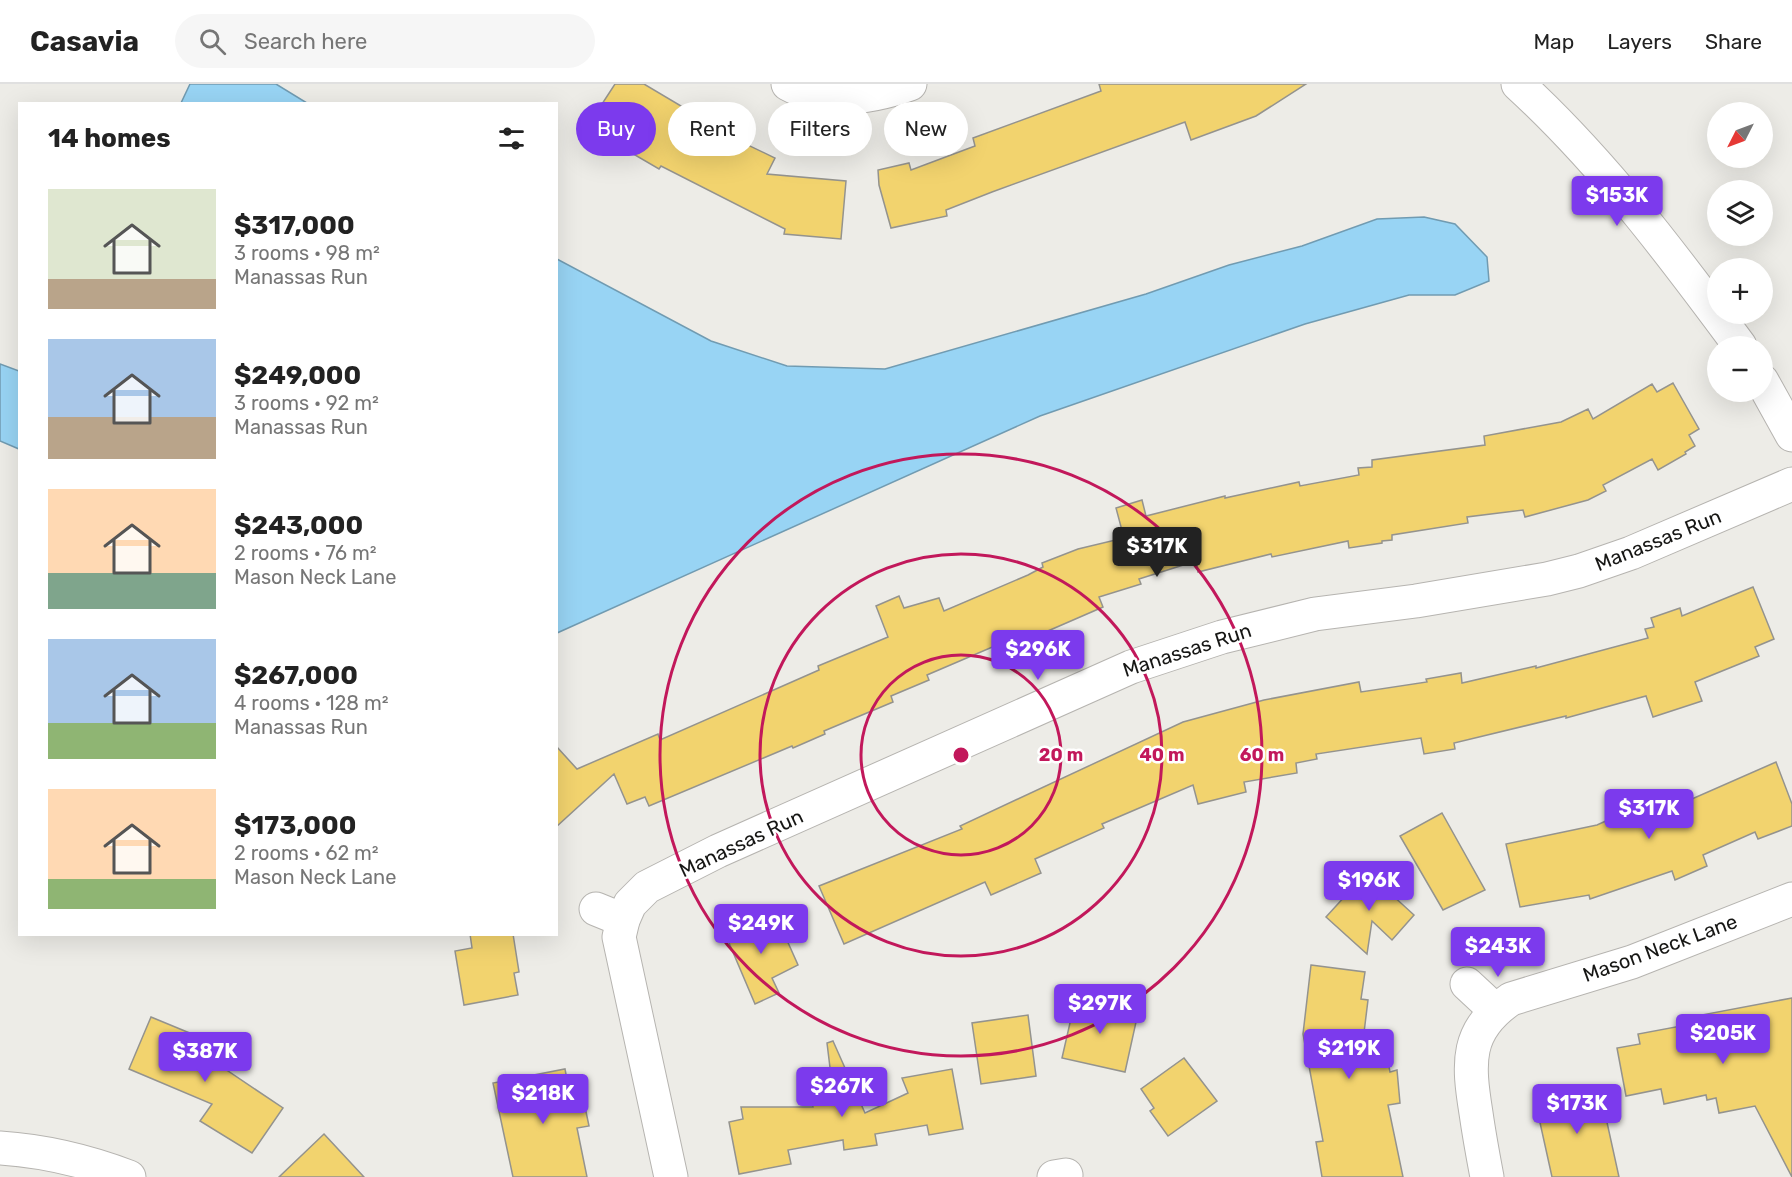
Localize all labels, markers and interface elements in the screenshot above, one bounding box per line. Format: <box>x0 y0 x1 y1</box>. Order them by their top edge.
search box <box>175 14 595 68</box>
text: Casavia <box>30 25 139 58</box>
icon: search <box>196 25 229 58</box>
text: Search here <box>244 28 367 55</box>
text: Map <box>1533 29 1574 54</box>
text: Layers <box>1607 29 1672 54</box>
text: Share <box>1705 29 1762 54</box>
chip: Buy <box>576 102 656 156</box>
chip: Rent <box>668 102 756 156</box>
chip: Filters <box>768 102 872 156</box>
chip: New <box>884 102 968 156</box>
north arrow <box>1707 102 1773 168</box>
map controls <box>1707 102 1773 402</box>
icon: filters <box>495 122 528 155</box>
text: 14 homes <box>48 123 171 154</box>
pin: $153K <box>1575 176 1659 227</box>
button: layers <box>1707 180 1773 246</box>
text: $153K <box>1586 183 1648 207</box>
text: $317,000 <box>234 210 355 241</box>
icon: home <box>96 213 168 285</box>
text: 3 rooms · 98 m² <box>234 241 380 265</box>
button: + <box>1707 258 1773 324</box>
text: Manassas Run <box>234 265 368 289</box>
button: − <box>1707 336 1773 402</box>
text: $249,000 <box>234 360 361 391</box>
icon: home <box>96 363 168 435</box>
text: 3 rooms · 92 m² <box>234 391 379 415</box>
text: Manassas Run <box>234 415 368 439</box>
street label: Manassas Run <box>1591 504 1725 576</box>
text: $243,000 <box>234 510 363 541</box>
icon: home <box>96 513 168 585</box>
pin: $317K <box>1115 527 1199 578</box>
text: $317K <box>1127 534 1187 558</box>
text: 2 rooms · 76 m² <box>234 541 377 565</box>
text: Mason Neck Lane <box>234 565 396 589</box>
street label: Manassas Run <box>1120 618 1254 682</box>
pin: $296K <box>996 630 1080 681</box>
text: $296K <box>1005 637 1071 661</box>
text: $267,000 <box>234 660 358 691</box>
icon: home <box>96 663 168 735</box>
text: 4 rooms · 128 m² <box>234 691 389 715</box>
text: Manassas Run <box>234 715 368 739</box>
text: 20 m <box>1039 744 1083 766</box>
text: 40 m <box>1140 744 1184 766</box>
text: 60 m <box>1240 744 1284 766</box>
centre of rings <box>951 745 971 765</box>
pin: $317K <box>1607 789 1691 840</box>
text: $317K <box>1619 796 1679 820</box>
street label: Manassas Run <box>675 804 807 882</box>
text: $173,000 <box>234 810 356 841</box>
icon: home <box>96 813 168 885</box>
text: 2 rooms · 62 m² <box>234 841 379 865</box>
pin: $196K <box>1327 861 1411 912</box>
text: Mason Neck Lane <box>234 865 396 889</box>
text: $196K <box>1338 868 1400 892</box>
pin: $249K <box>719 904 803 955</box>
street label: Mason Neck Lane <box>1580 909 1740 987</box>
text: $249K <box>728 911 794 935</box>
pin: $243K <box>1456 927 1540 978</box>
text: $243K <box>1465 934 1531 958</box>
pin: $297K <box>1058 984 1142 1035</box>
text: $297K <box>1068 991 1132 1015</box>
pin: $205K <box>1681 1014 1765 1065</box>
text: $205K <box>1690 1021 1756 1045</box>
pin: $219K <box>1307 1029 1391 1080</box>
pin: $387K <box>163 1032 247 1083</box>
text: $219K <box>1318 1036 1380 1060</box>
text: $387K <box>173 1039 237 1063</box>
pin: $267K <box>800 1067 884 1118</box>
pin: $218K <box>501 1074 585 1125</box>
text: $267K <box>810 1074 874 1098</box>
text: $218K <box>511 1081 575 1105</box>
pin: $173K <box>1535 1084 1619 1135</box>
text: $173K <box>1546 1091 1608 1115</box>

